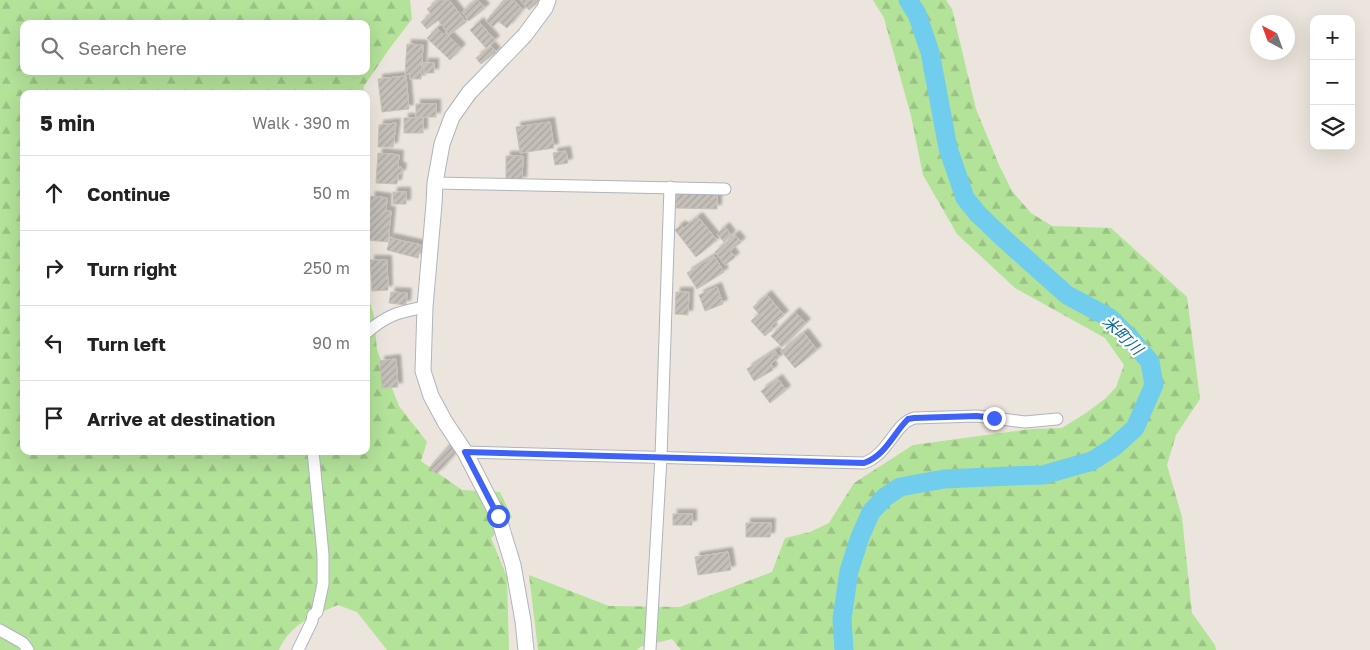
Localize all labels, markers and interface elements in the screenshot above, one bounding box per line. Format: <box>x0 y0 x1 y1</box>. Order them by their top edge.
north arrow <box>1250 15 1295 60</box>
map controls <box>1310 15 1355 150</box>
button: + <box>1310 15 1355 60</box>
search box <box>20 20 370 75</box>
icon: search <box>38 34 66 62</box>
text: Search here <box>78 36 187 59</box>
button: − <box>1310 60 1355 105</box>
button: layers <box>1310 105 1355 150</box>
text: 5 min <box>40 110 95 136</box>
text: Walk · 390 m <box>252 113 350 133</box>
icon: ahead <box>40 179 68 207</box>
text: Continue <box>87 182 170 205</box>
text: 50 m <box>313 183 350 203</box>
icon: right <box>40 254 68 282</box>
text: Turn right <box>87 257 177 280</box>
text: 250 m <box>303 258 350 278</box>
water label: 米町川 <box>1099 311 1149 360</box>
icon: left <box>40 329 68 357</box>
text: Turn left <box>87 332 166 355</box>
text: 90 m <box>312 333 350 353</box>
icon: arrive <box>40 404 68 432</box>
text: Arrive at destination <box>87 407 275 430</box>
route end <box>983 407 1006 430</box>
route start <box>487 505 510 528</box>

